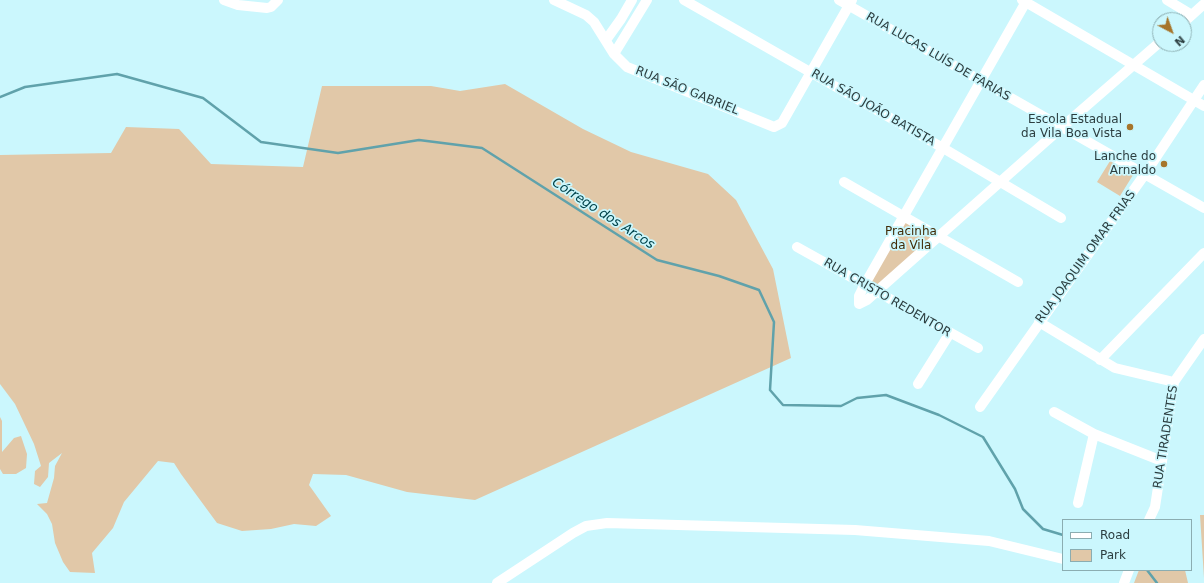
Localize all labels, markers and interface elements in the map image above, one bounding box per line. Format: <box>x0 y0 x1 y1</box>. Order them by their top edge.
street label: RUA LUCAS LUÍS DE FARIAS <box>863 10 1013 104</box>
north arrow <box>1152 12 1192 52</box>
text: N <box>1172 33 1187 49</box>
street label: RUA SÃO GABRIEL <box>633 64 741 118</box>
street label: RUA SÃO JOÃO BATISTA <box>808 67 938 149</box>
place label: Escola Estadual da Vila Boa Vista <box>1021 113 1122 141</box>
marker: Escola Estadual da Vila Boa Vista <box>1125 122 1135 132</box>
place label: Lanche do Arnaldo <box>1094 150 1156 178</box>
marker: Lanche do Arnaldo <box>1159 159 1169 169</box>
water label: Córrego dos Arcos <box>549 175 657 253</box>
street label: RUA JOAQUIM OMAR FRIAS <box>1033 188 1139 326</box>
park label: Pracinha da Vila <box>885 225 937 253</box>
street label: RUA CRISTO REDENTOR <box>821 256 953 340</box>
street label: RUA TIRADENTES <box>1151 384 1181 490</box>
legend <box>1062 519 1192 571</box>
text: Road <box>1100 528 1130 542</box>
text: Park <box>1100 548 1126 562</box>

